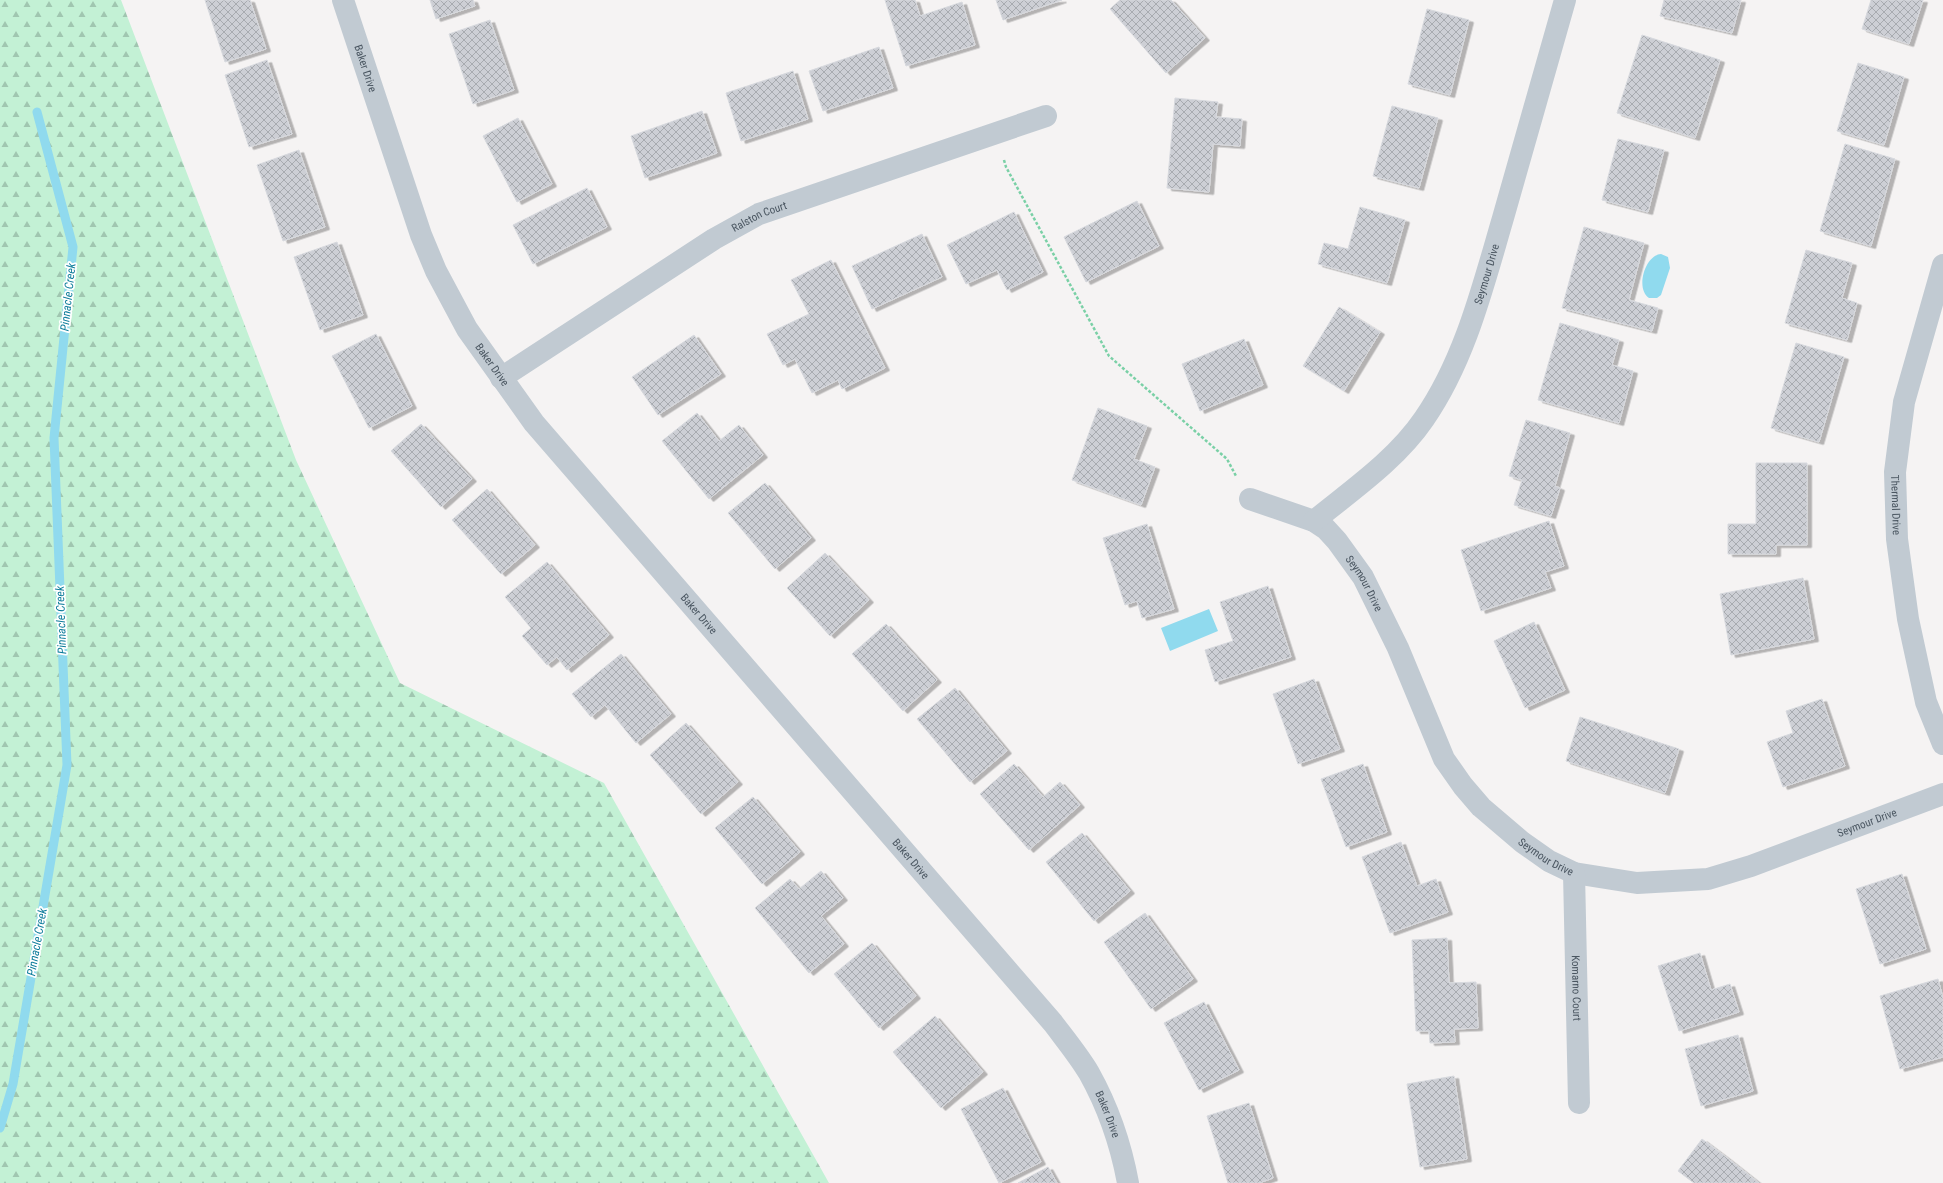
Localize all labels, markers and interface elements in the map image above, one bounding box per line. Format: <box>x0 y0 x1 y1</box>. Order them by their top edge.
street label: Baker Drive <box>351 43 379 94</box>
street label: Ralston Court <box>729 199 789 235</box>
street label: Seymour Drive <box>1472 242 1502 306</box>
water label: Pinnacle Creek <box>57 262 79 332</box>
street label: Baker Drive <box>472 341 511 389</box>
street label: Thermal Drive <box>1888 475 1903 535</box>
street label: Seymour Drive <box>1343 553 1385 614</box>
water label: Pinnacle Creek <box>53 585 69 654</box>
street label: Baker Drive <box>678 591 720 637</box>
street label: Seymour Drive <box>1836 806 1899 840</box>
street label: Baker Drive <box>890 836 932 882</box>
street label: Seymour Drive <box>1515 836 1576 879</box>
water label: Pinnacle Creek <box>24 906 50 977</box>
street label: Komarno Court <box>1569 955 1583 1021</box>
street label: Baker Drive <box>1092 1089 1122 1139</box>

